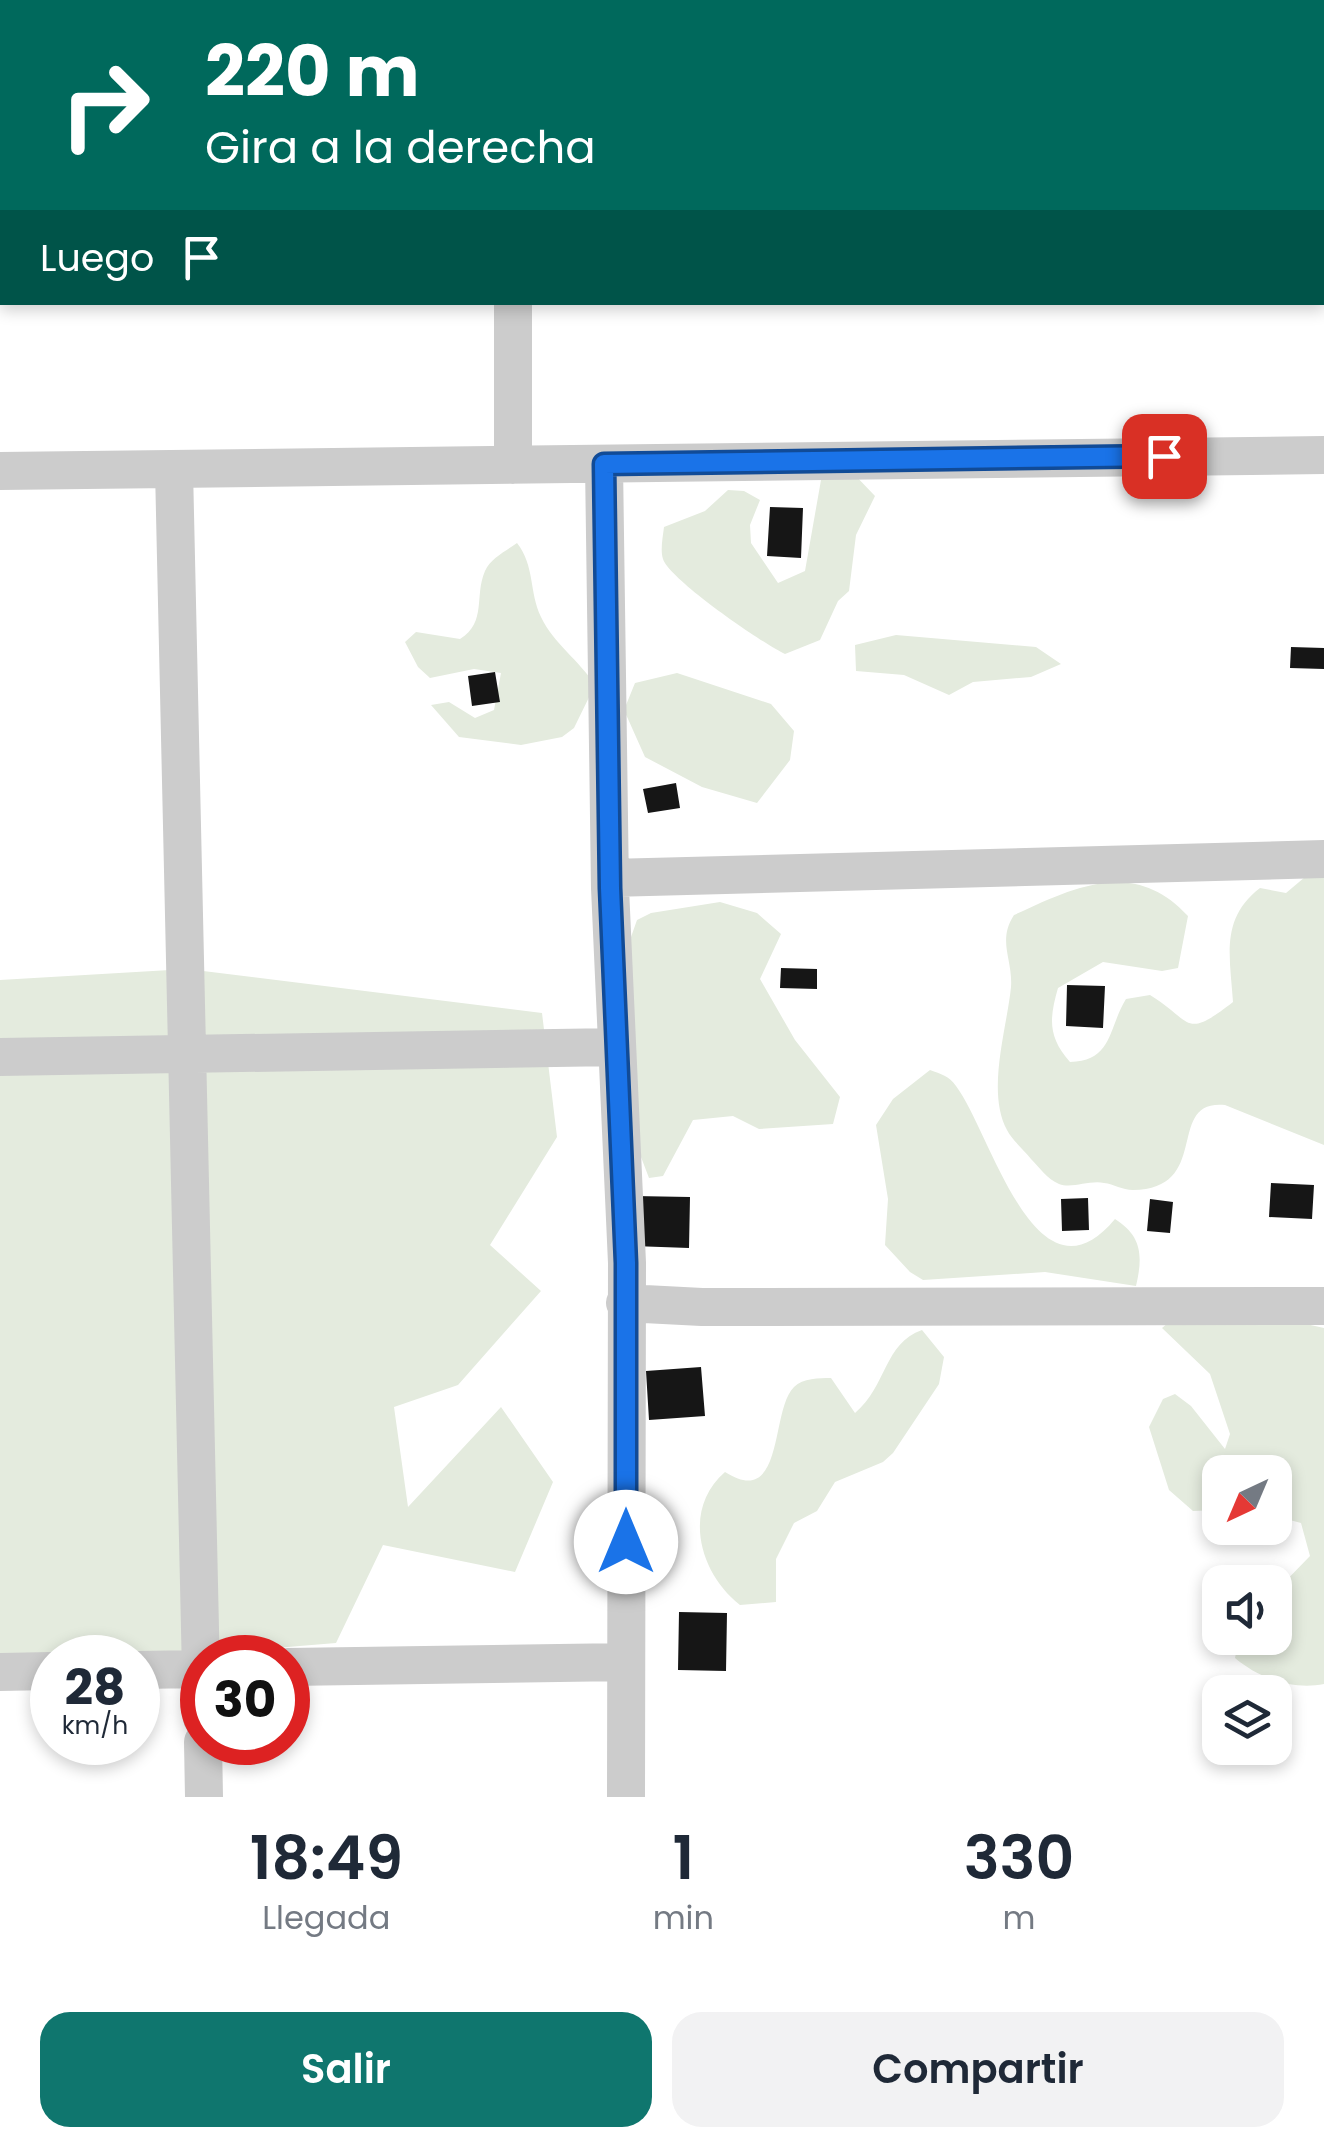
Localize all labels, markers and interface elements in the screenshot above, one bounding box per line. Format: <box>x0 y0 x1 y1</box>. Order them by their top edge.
text: 220 m <box>205 22 420 121</box>
icon: right <box>40 40 170 170</box>
text: Gira a la derecha <box>205 116 596 179</box>
icon: arrive <box>174 230 229 285</box>
text: Luego <box>40 231 154 284</box>
pin <box>1122 414 1207 499</box>
icon: arrive <box>1137 429 1192 484</box>
north arrow <box>1202 1455 1292 1545</box>
map controls <box>1202 1455 1292 1765</box>
position arrow <box>574 1490 678 1594</box>
button: sound <box>1202 1565 1292 1655</box>
speed limit sign: 30 <box>180 1635 310 1765</box>
text: 28 <box>65 1652 125 1723</box>
button: layers <box>1202 1675 1292 1765</box>
text: km/h <box>62 1708 128 1743</box>
text: 18:49 <box>250 1816 403 1900</box>
text: 1 <box>672 1816 694 1900</box>
text: 330 <box>964 1816 1074 1900</box>
text: Llegada <box>262 1895 390 1940</box>
text: min <box>653 1895 714 1940</box>
text: m <box>1002 1895 1035 1940</box>
button: Salir <box>40 2012 652 2127</box>
button: Compartir <box>672 2012 1284 2127</box>

